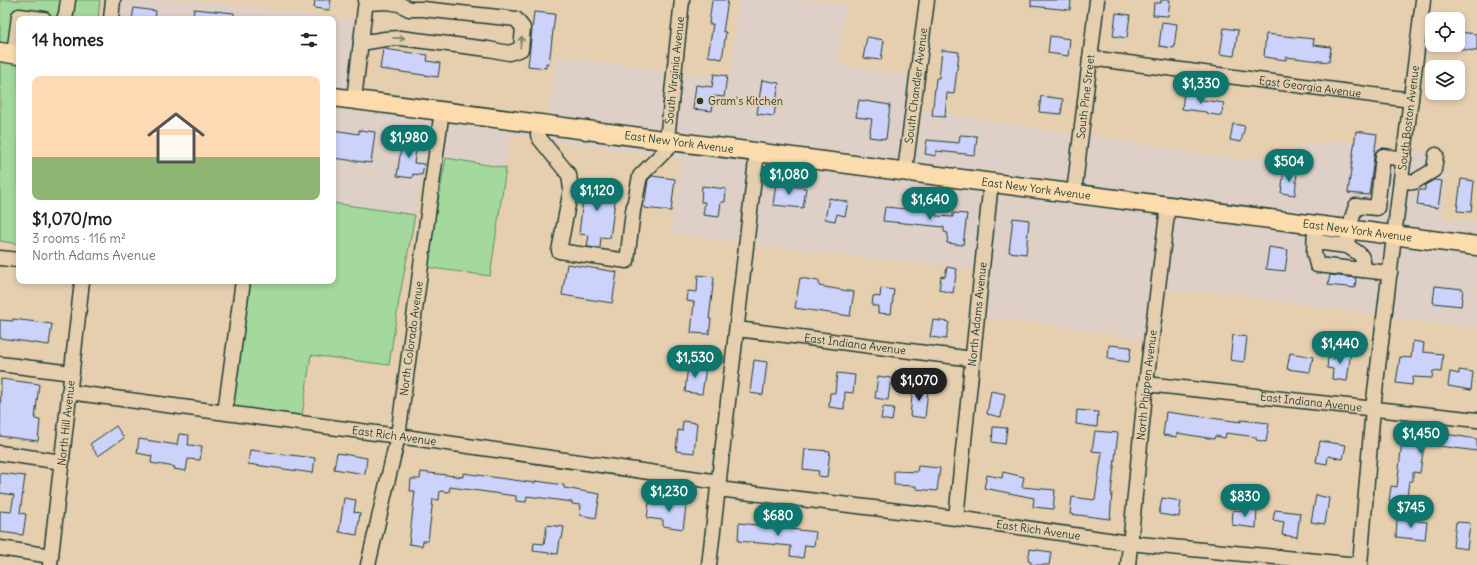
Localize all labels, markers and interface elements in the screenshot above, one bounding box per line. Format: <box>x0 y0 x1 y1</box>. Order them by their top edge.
map controls <box>1425 12 1465 100</box>
button: locate <box>1425 12 1465 52</box>
street label: South Virginia Avenue <box>662 16 687 125</box>
street label: South Chandler Avenue <box>902 27 930 144</box>
text: 14 homes <box>32 29 104 51</box>
icon: filters <box>298 29 320 51</box>
one-way arrow <box>392 34 405 42</box>
one-way arrow <box>517 36 525 49</box>
street label: South Pine Street <box>1074 53 1097 140</box>
button: layers <box>1425 60 1465 100</box>
street label: South Boston Avenue <box>1395 64 1422 171</box>
pin: $1,330 <box>1168 71 1234 105</box>
street label: East Georgia Avenue <box>1258 73 1362 100</box>
text: $1,330 <box>1182 75 1220 92</box>
place label: Gram's Kitchen <box>708 94 783 108</box>
marker: Gram's Kitchen <box>695 96 705 106</box>
icon: home <box>140 102 212 174</box>
pin: $1,980 <box>376 125 442 159</box>
street label: East New York Avenue <box>624 128 735 156</box>
text: $1,980 <box>390 129 428 146</box>
pin: $504 <box>1265 149 1313 183</box>
text: $504 <box>1274 153 1304 170</box>
pin: $1,080 <box>756 162 822 196</box>
text: $1,080 <box>769 166 809 183</box>
street label: East New York Avenue <box>981 175 1092 203</box>
pin: $1,120 <box>564 178 630 212</box>
text: $1,120 <box>579 182 615 199</box>
pin: $1,640 <box>897 187 963 221</box>
text: $1,640 <box>911 191 949 208</box>
text: $1,070/mo <box>32 208 112 230</box>
street label: East New York Avenue <box>1302 216 1413 244</box>
text: 3 rooms · 116 m² <box>32 230 126 247</box>
text: North Adams Avenue <box>32 247 156 264</box>
street label: North Adams Avenue <box>965 261 990 367</box>
street label: North Colorado Avenue <box>397 280 426 397</box>
street label: North Phippen Avenue <box>1133 329 1160 441</box>
street label: East Indiana Avenue <box>803 331 907 357</box>
pin: $1,440 <box>1307 331 1373 365</box>
text: $1,440 <box>1321 335 1359 352</box>
pin: $1,530 <box>662 345 728 379</box>
text: $1,530 <box>676 349 714 366</box>
pin: $1,070 <box>886 368 952 402</box>
text: $1,070 <box>900 372 938 389</box>
street label: North Hill Avenue <box>54 379 78 466</box>
street label: East Indiana Avenue <box>1259 389 1363 414</box>
pin: $1,450 <box>1388 421 1454 455</box>
street label: East Rich Avenue <box>351 423 437 448</box>
text: $1,450 <box>1402 425 1440 442</box>
pin: $1,230 <box>636 479 702 513</box>
text: $1,230 <box>650 483 688 500</box>
pin: $830 <box>1221 484 1269 518</box>
text: $830 <box>1230 488 1260 505</box>
pin: $745 <box>1387 495 1435 529</box>
text: $745 <box>1397 499 1425 516</box>
pin: $680 <box>754 503 802 537</box>
text: $680 <box>763 507 793 524</box>
street label: East Rich Avenue <box>995 517 1081 543</box>

